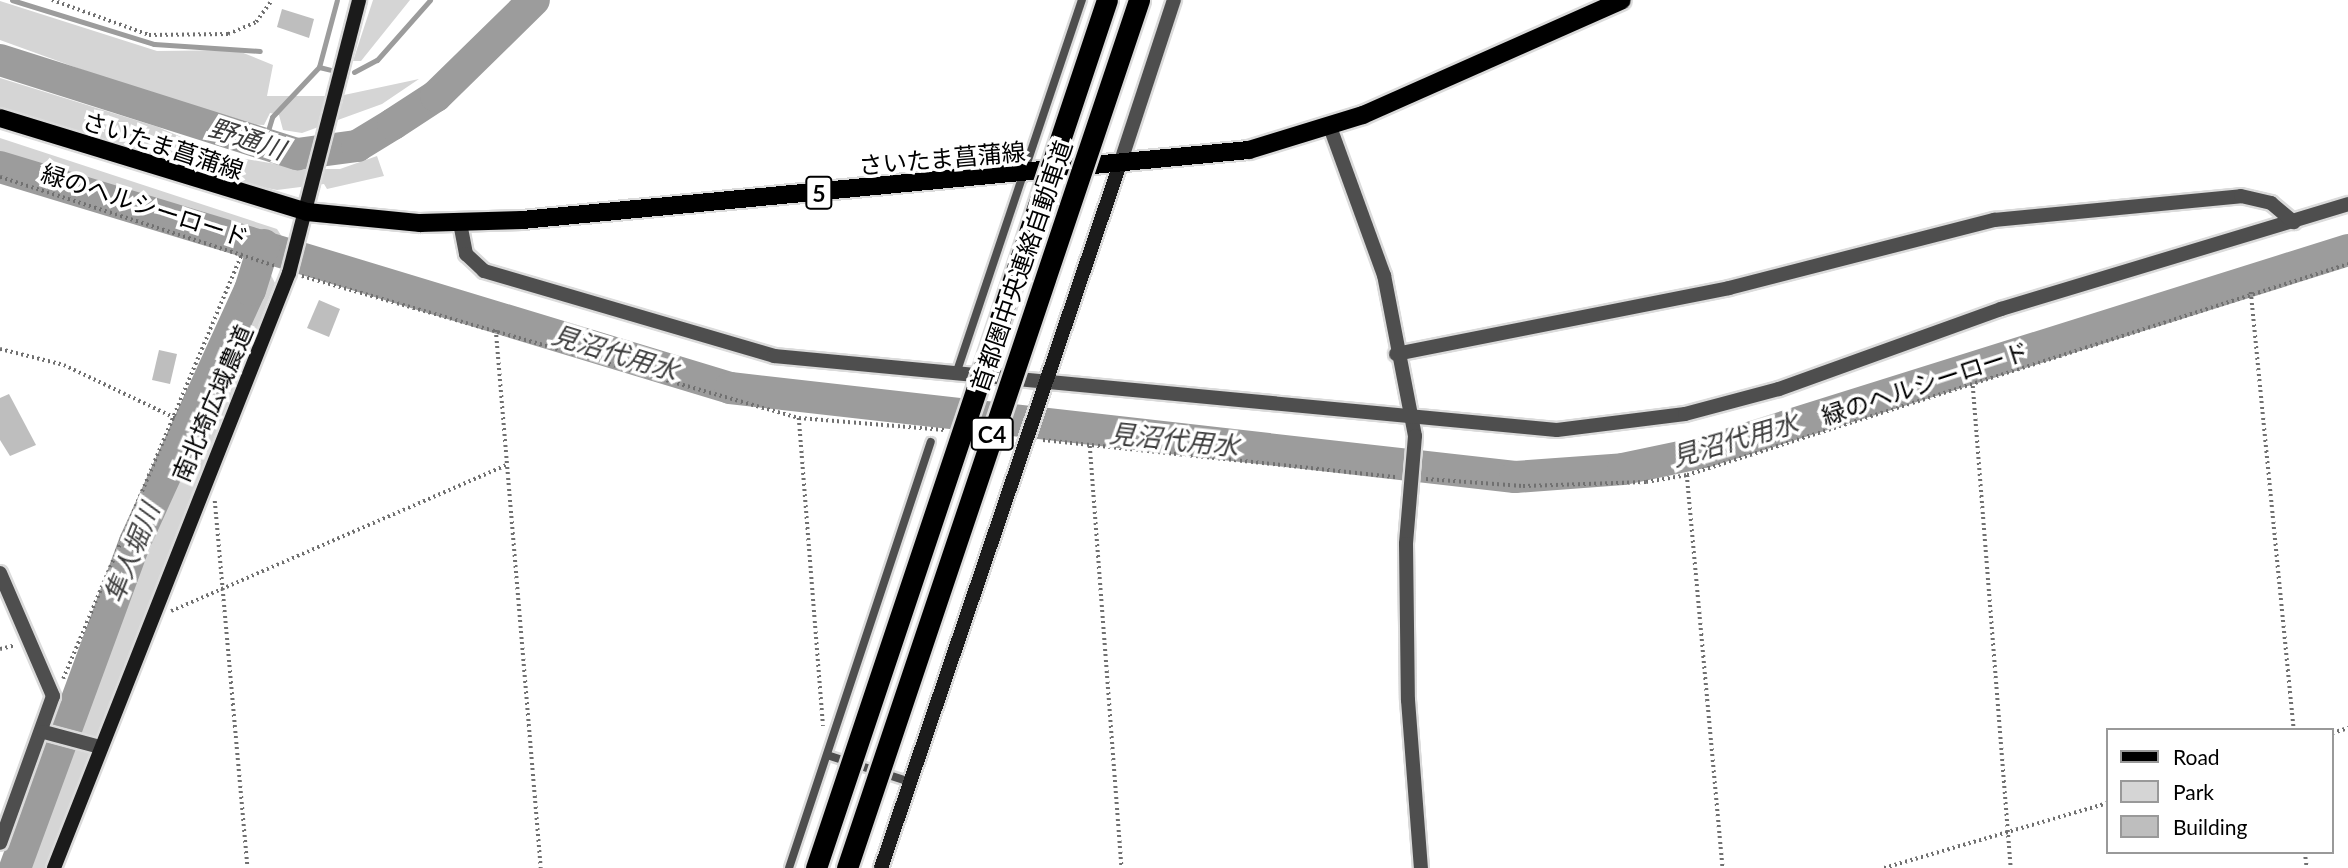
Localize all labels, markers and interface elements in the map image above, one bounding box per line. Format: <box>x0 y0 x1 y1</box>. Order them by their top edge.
street label: さいたま菖蒲線 <box>79 105 247 185</box>
water label: 野通川 <box>205 112 289 166</box>
street label: さいたま菖蒲線 <box>857 136 1027 180</box>
street label: 首都圏中央連絡自動車道 <box>964 137 1078 395</box>
street label: 緑のヘルシーロード <box>38 158 252 252</box>
road number: 5 <box>805 174 833 212</box>
water label: 見沼代用水 <box>548 319 682 387</box>
street label: 南北埼広域農道 <box>166 320 258 486</box>
street label: 緑のヘルシーロード <box>1818 336 2032 430</box>
water label: 見沼代用水 <box>1668 407 1802 473</box>
road number: C4 <box>969 414 1015 454</box>
water label: 見沼代用水 <box>1108 418 1240 462</box>
water label: 隼人堀川 <box>98 499 166 607</box>
legend <box>2106 728 2334 854</box>
text: Road <box>2173 744 2220 769</box>
text: Park <box>2173 779 2214 804</box>
text: Building <box>2173 814 2248 839</box>

